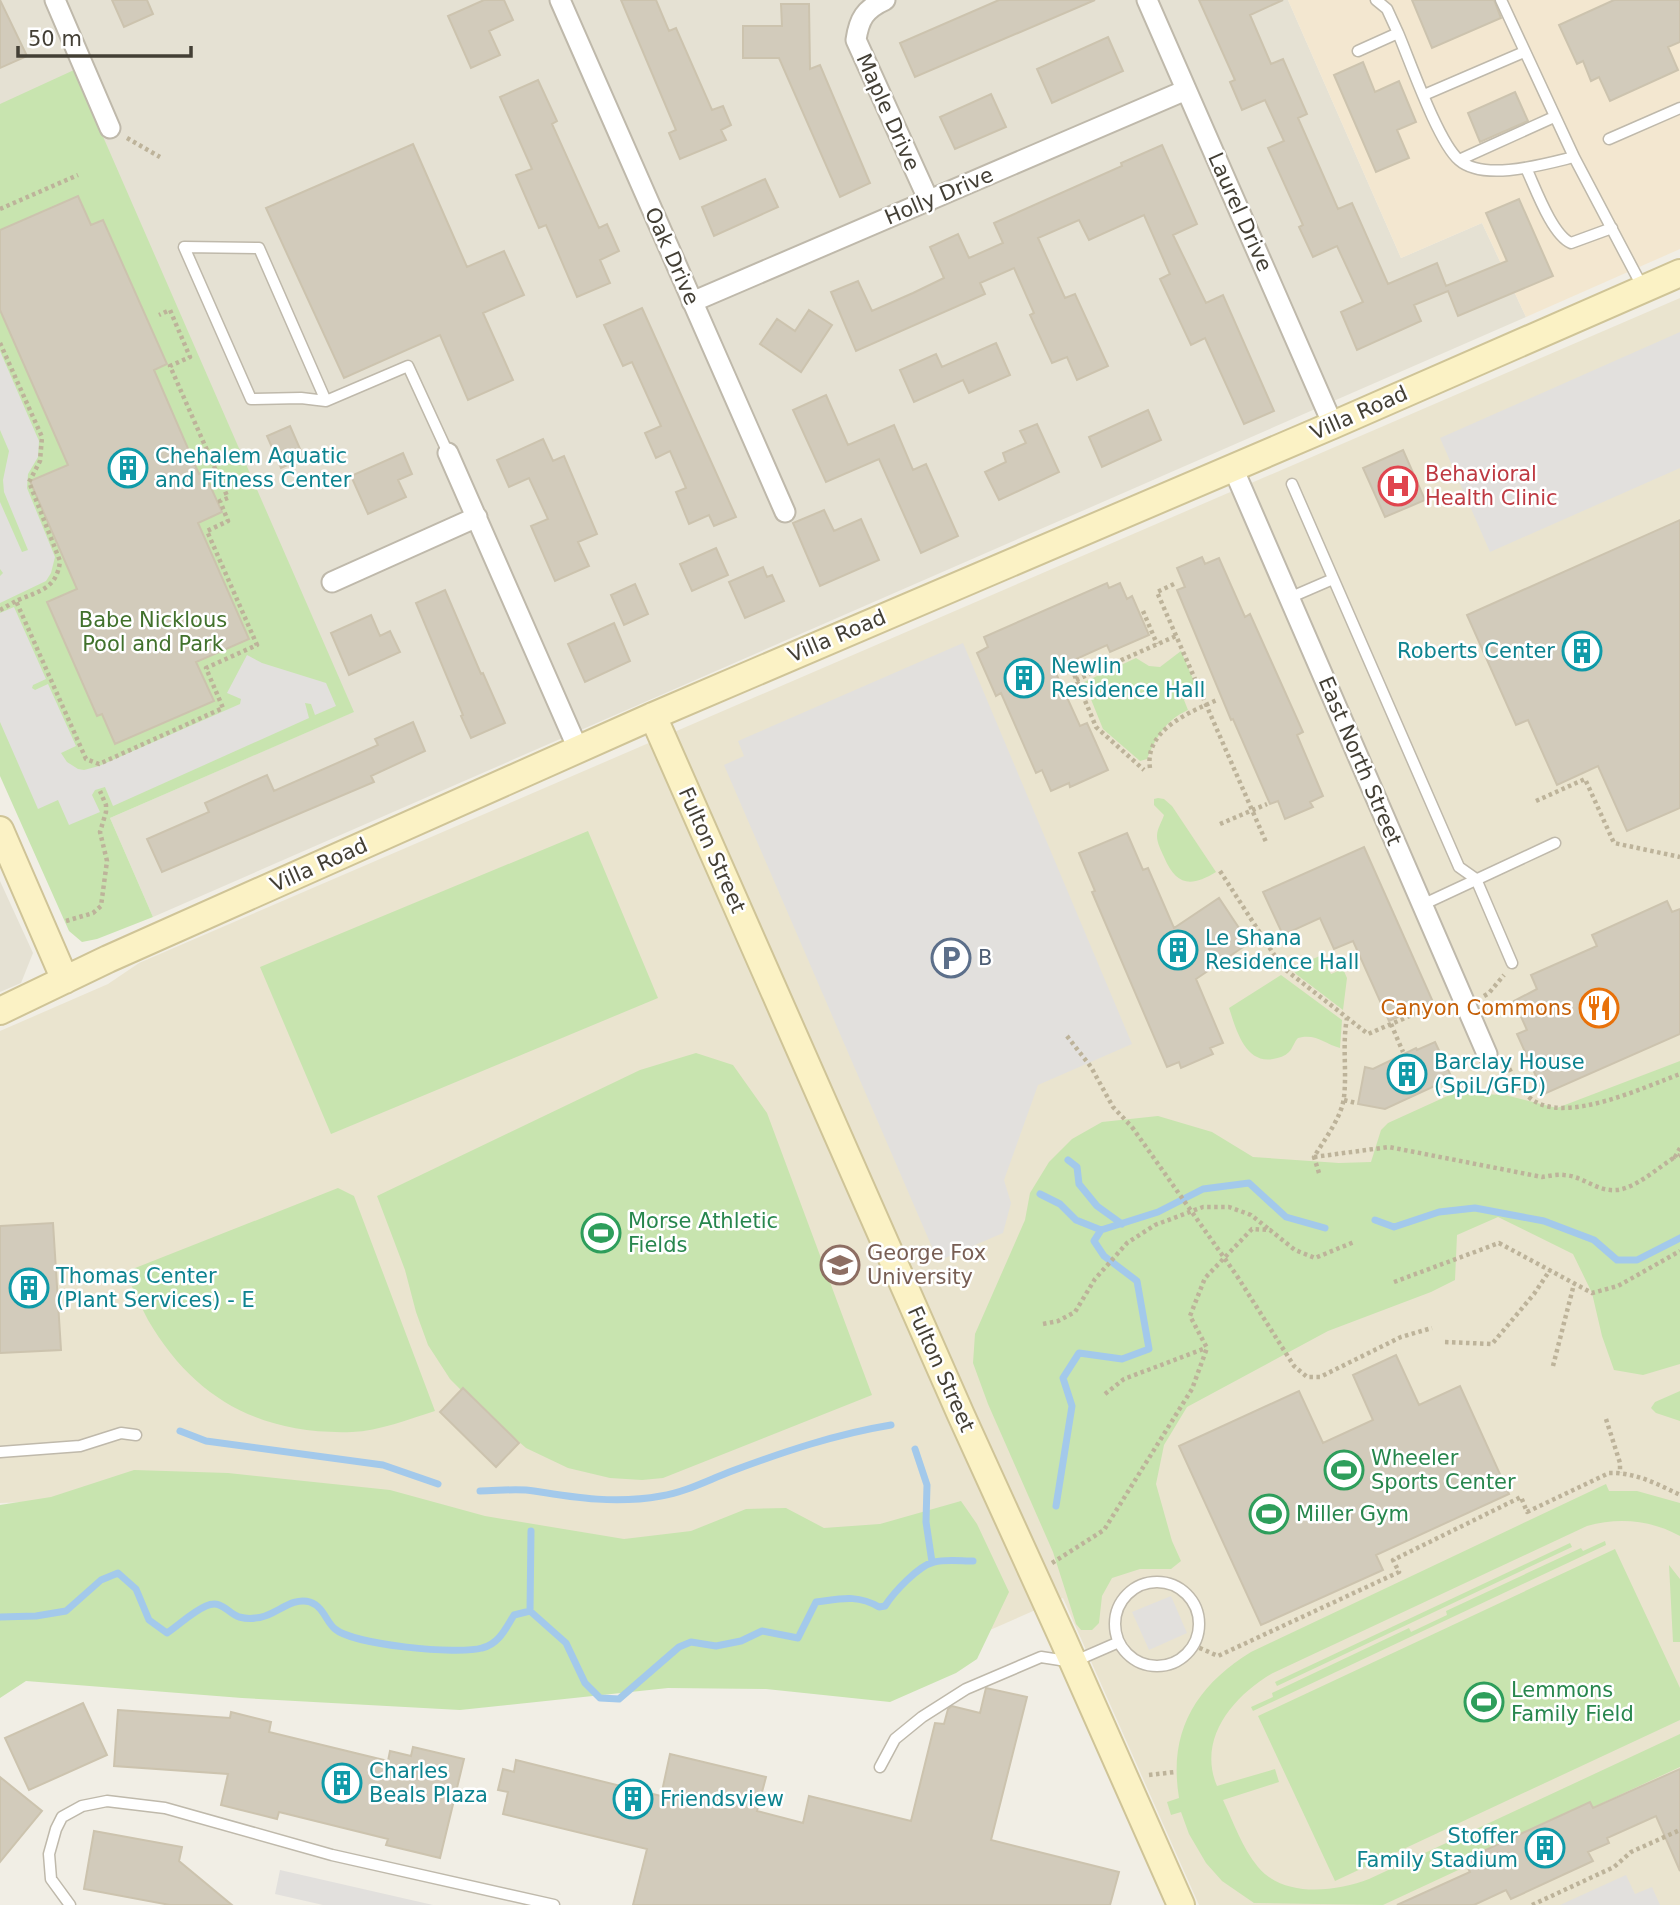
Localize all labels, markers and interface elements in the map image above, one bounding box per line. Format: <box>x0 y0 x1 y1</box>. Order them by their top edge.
scale bar <box>18 14 191 58</box>
text: 50 m <box>28 27 82 51</box>
street label: Maple Drive <box>851 50 925 174</box>
street label: Laurel Drive <box>1203 149 1277 275</box>
street label: Holly Drive <box>881 162 997 230</box>
street label: Oak Drive <box>640 204 704 308</box>
street label: Villa Road <box>1307 381 1411 445</box>
place label: Chehalem Aquatic and Fitness Center <box>155 444 352 492</box>
building icon: Chehalem Aquatic and Fitness Center <box>107 447 149 489</box>
place label: Behavioral Health Clinic <box>1425 462 1558 510</box>
hospital icon: Behavioral Health Clinic <box>1377 465 1419 507</box>
street label: Villa Road <box>785 605 889 667</box>
park label: Babe Nicklous Pool and Park <box>79 608 227 656</box>
building icon: Roberts Center <box>1561 630 1603 672</box>
place label: Roberts Center <box>1397 639 1555 663</box>
place label: Newlin Residence Hall <box>1051 654 1205 702</box>
building icon: Newlin Residence Hall <box>1003 657 1045 699</box>
street label: East North Street <box>1314 673 1406 849</box>
street label: Fulton Street <box>674 783 750 917</box>
street label: Villa Road <box>267 833 371 897</box>
place label: Le Shana Residence Hall <box>1205 926 1359 974</box>
building icon: Le Shana Residence Hall <box>1157 929 1199 971</box>
parking icon: B <box>930 937 972 979</box>
place label: B <box>978 946 992 970</box>
restaurant icon: Canyon Commons <box>1578 987 1620 1029</box>
place label: Canyon Commons <box>1380 996 1572 1020</box>
place label: Barclay House (SpiL/GFD) <box>1434 1050 1585 1098</box>
building icon: Barclay House (SpiL/GFD) <box>1386 1053 1428 1095</box>
place label: Morse Athletic Fields <box>628 1209 778 1257</box>
sports icon: Morse Athletic Fields <box>580 1212 622 1254</box>
place label: George Fox University <box>867 1241 986 1289</box>
school or university icon: George Fox University <box>819 1244 861 1286</box>
place label: Thomas Center (Plant Services) - E <box>55 1264 255 1312</box>
building icon: Thomas Center (Plant Services) - E <box>8 1267 50 1309</box>
street label: Fulton Street <box>903 1302 979 1436</box>
place label: Wheeler Sports Center <box>1371 1446 1516 1494</box>
sports icon: Wheeler Sports Center <box>1323 1449 1365 1491</box>
sports icon: Miller Gym <box>1248 1493 1290 1535</box>
place label: Miller Gym <box>1296 1502 1409 1526</box>
place label: Lemmons Family Field <box>1511 1678 1634 1726</box>
sports icon: Lemmons Family Field <box>1463 1681 1505 1723</box>
place label: Charles Beals Plaza <box>369 1759 488 1807</box>
building icon: Charles Beals Plaza <box>321 1762 363 1804</box>
building icon: Friendsview <box>612 1778 654 1820</box>
place label: Friendsview <box>660 1787 784 1811</box>
place label: Stoffer Family Stadium <box>1356 1824 1518 1872</box>
building icon: Stoffer Family Stadium <box>1524 1827 1566 1869</box>

